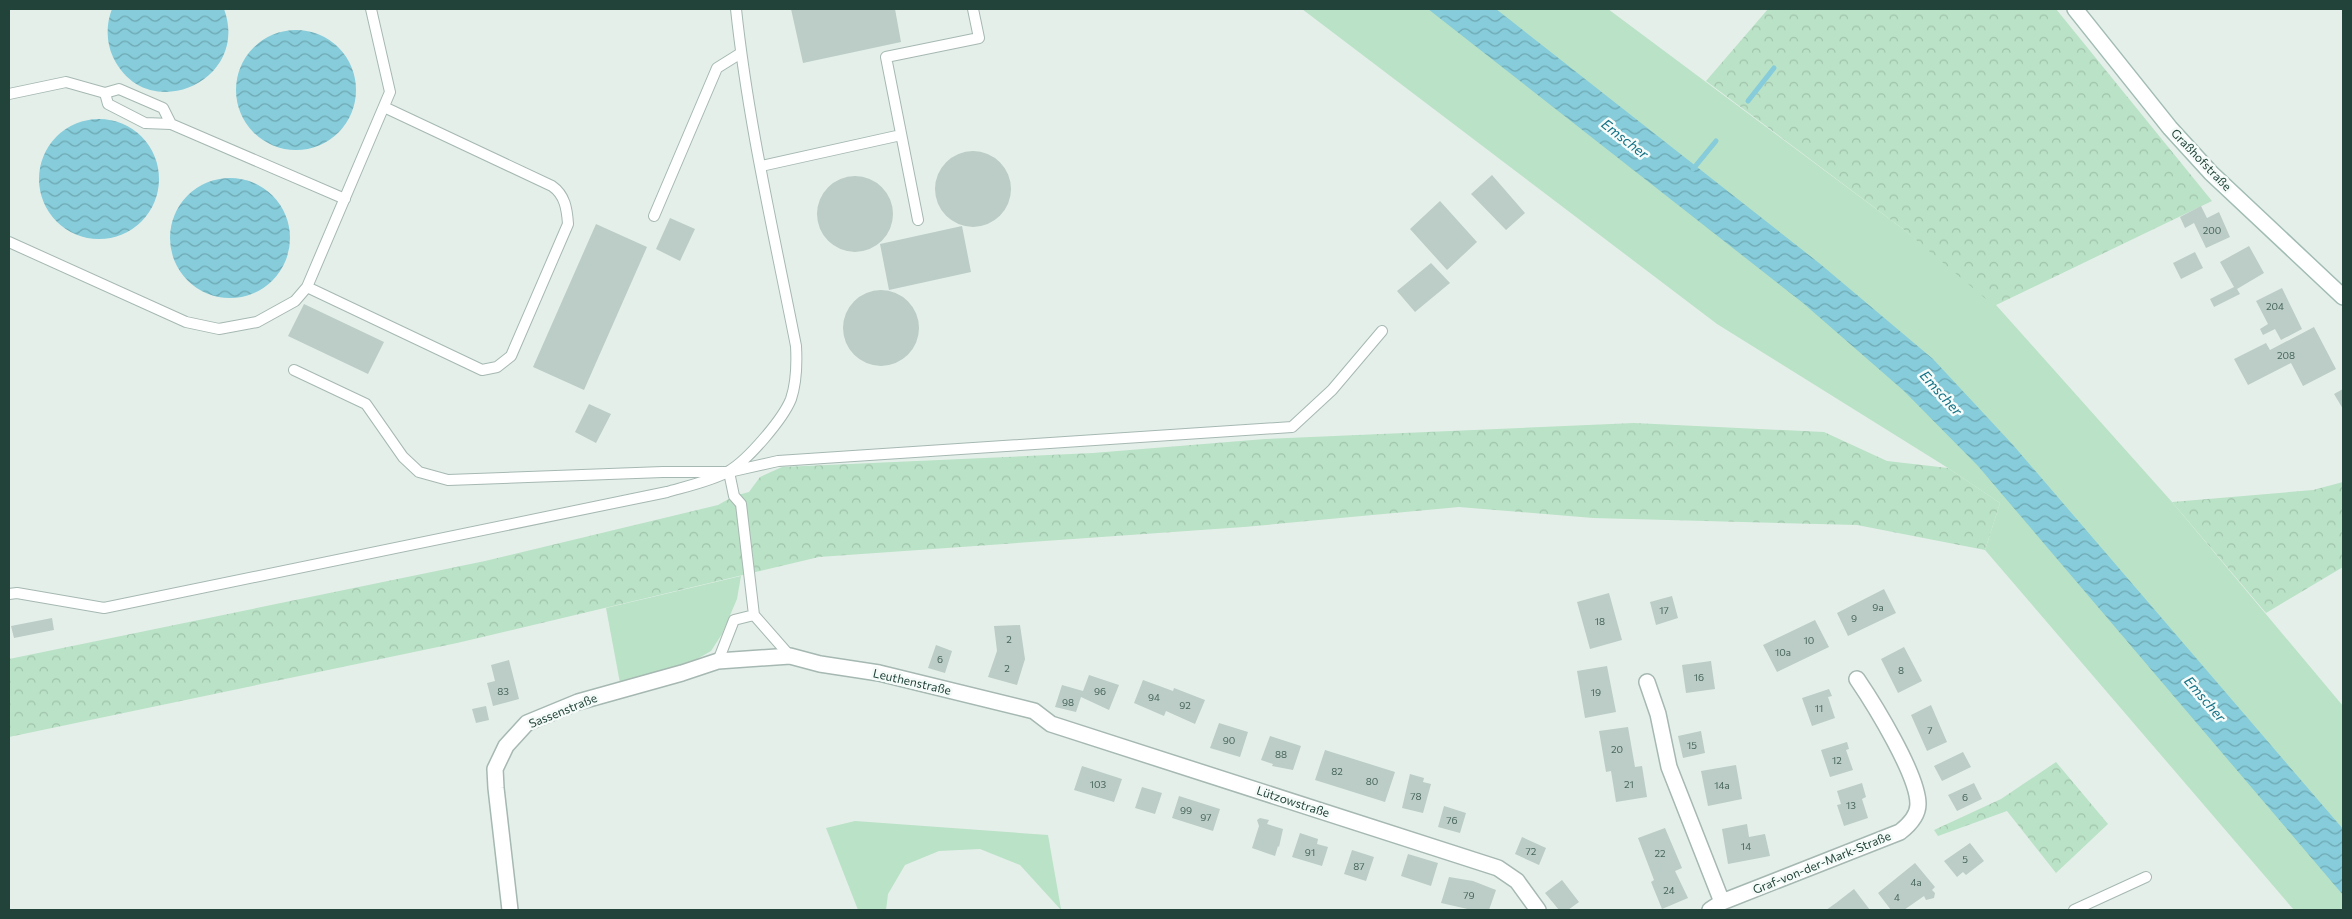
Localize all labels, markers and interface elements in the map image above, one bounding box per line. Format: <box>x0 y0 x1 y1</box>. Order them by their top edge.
water label: Emscher <box>1598 115 1652 162</box>
street label: Graßhofstraße <box>2169 126 2235 193</box>
house number: 200 <box>2203 224 2221 236</box>
house number: 204 <box>2266 300 2284 312</box>
house number: 208 <box>2277 349 2295 361</box>
water label: Emscher <box>1917 367 1966 419</box>
house number: 9a <box>1872 601 1884 613</box>
house number: 17 <box>1659 604 1669 616</box>
house number: 9 <box>1851 612 1857 624</box>
house number: 18 <box>1595 615 1605 627</box>
house number: 2 <box>1006 633 1012 645</box>
house number: 10 <box>1804 634 1814 646</box>
house number: 10a <box>1775 646 1791 658</box>
house number: 6 <box>937 653 943 665</box>
house number: 2 <box>1004 662 1010 674</box>
house number: 8 <box>1898 664 1904 676</box>
street label: Leuthenstraße <box>872 665 953 697</box>
house number: 16 <box>1694 671 1704 683</box>
water label: Emscher <box>2181 672 2230 725</box>
house number: 83 <box>497 685 509 697</box>
house number: 96 <box>1094 685 1106 697</box>
house number: 19 <box>1591 686 1601 698</box>
street label: Sassenstraße <box>526 690 599 730</box>
house number: 94 <box>1148 691 1160 703</box>
house number: 98 <box>1062 696 1074 708</box>
house number: 92 <box>1179 699 1191 711</box>
house number: 11 <box>1815 702 1823 714</box>
house number: 7 <box>1927 724 1933 736</box>
house number: 90 <box>1223 734 1235 746</box>
house number: 15 <box>1687 739 1697 751</box>
house number: 20 <box>1611 743 1623 755</box>
house number: 88 <box>1275 748 1287 760</box>
house number: 12 <box>1832 754 1842 766</box>
house number: 82 <box>1331 765 1343 777</box>
house number: 80 <box>1366 775 1378 787</box>
house number: 103 <box>1090 778 1107 790</box>
house number: 21 <box>1624 778 1634 790</box>
house number: 14a <box>1714 779 1730 791</box>
street label: Lützowstraße <box>1255 783 1332 819</box>
house number: 78 <box>1410 790 1422 802</box>
house number: 6 <box>1962 791 1968 803</box>
house number: 13 <box>1846 799 1856 811</box>
house number: 99 <box>1180 804 1192 816</box>
house number: 97 <box>1200 811 1212 823</box>
house number: 76 <box>1446 814 1458 826</box>
street label: Graf-von-der-Mark-Straße <box>1751 828 1893 896</box>
house number: 14 <box>1741 840 1751 852</box>
house number: 72 <box>1526 845 1537 857</box>
house number: 91 <box>1305 846 1315 858</box>
house number: 22 <box>1654 847 1666 859</box>
house number: 5 <box>1962 853 1968 865</box>
house number: 87 <box>1353 860 1365 872</box>
house number: 4a <box>1910 876 1922 888</box>
house number: 24 <box>1663 884 1675 896</box>
house number: 79 <box>1463 889 1475 901</box>
house number: 4 <box>1894 891 1900 903</box>

